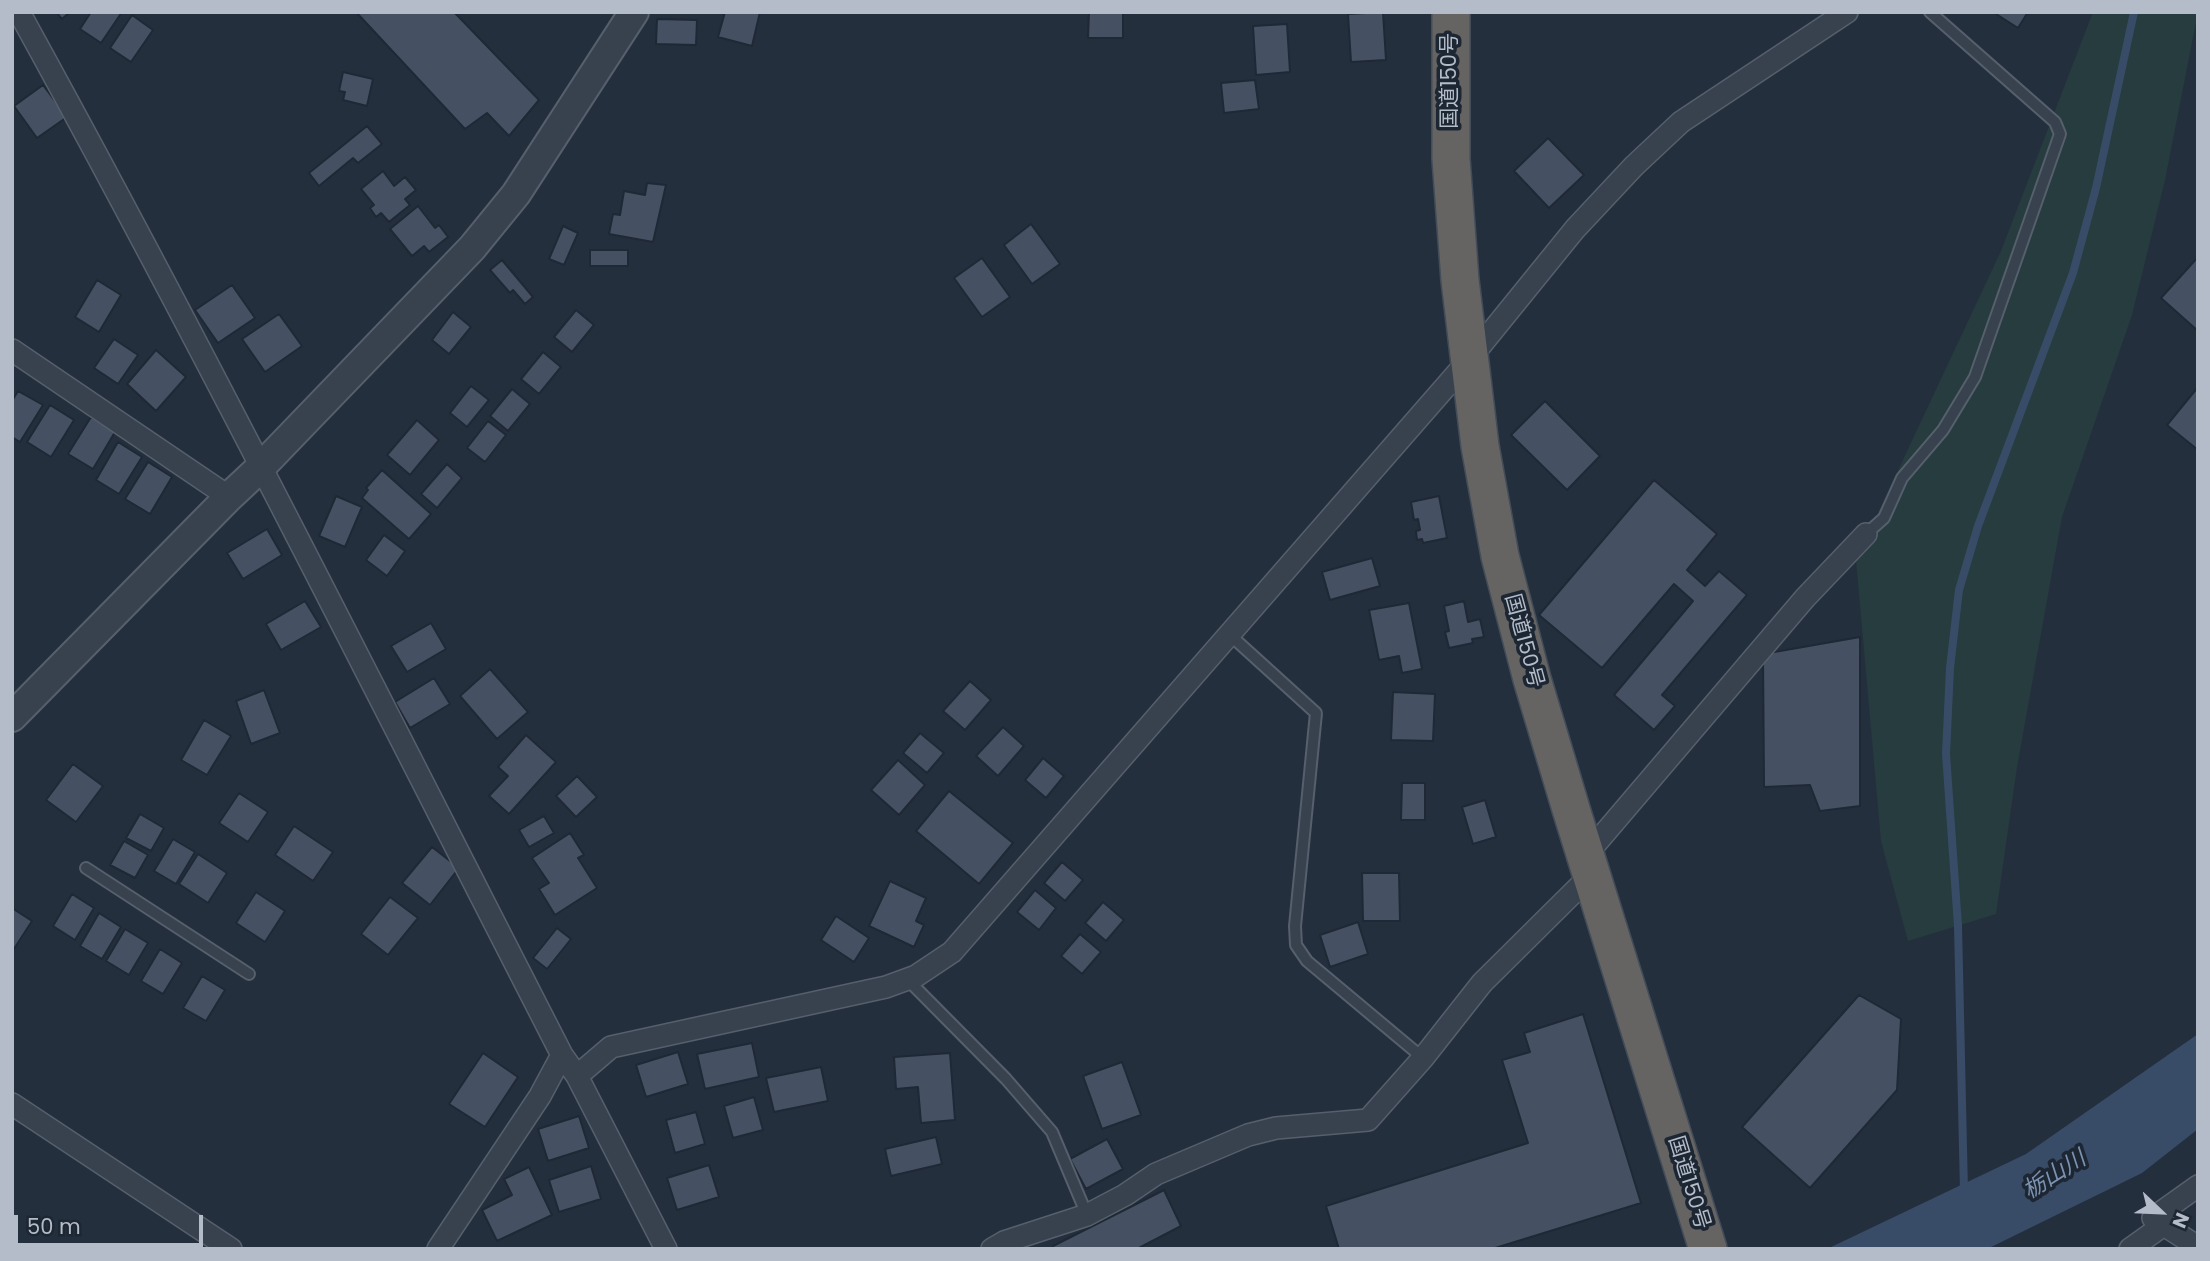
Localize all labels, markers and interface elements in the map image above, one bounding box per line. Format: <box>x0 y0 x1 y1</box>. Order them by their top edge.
street label: 国道150号 <box>1438 33 1464 129</box>
street label: 国道150号 <box>1498 591 1548 691</box>
street label: 国道150号 <box>1662 1133 1714 1233</box>
water label: 栃山川 <box>2018 1146 2092 1206</box>
north arrow <box>2126 1177 2196 1247</box>
scale bar <box>18 1202 206 1246</box>
text: N <box>2166 1209 2196 1232</box>
text: 50 m <box>27 1212 81 1241</box>

